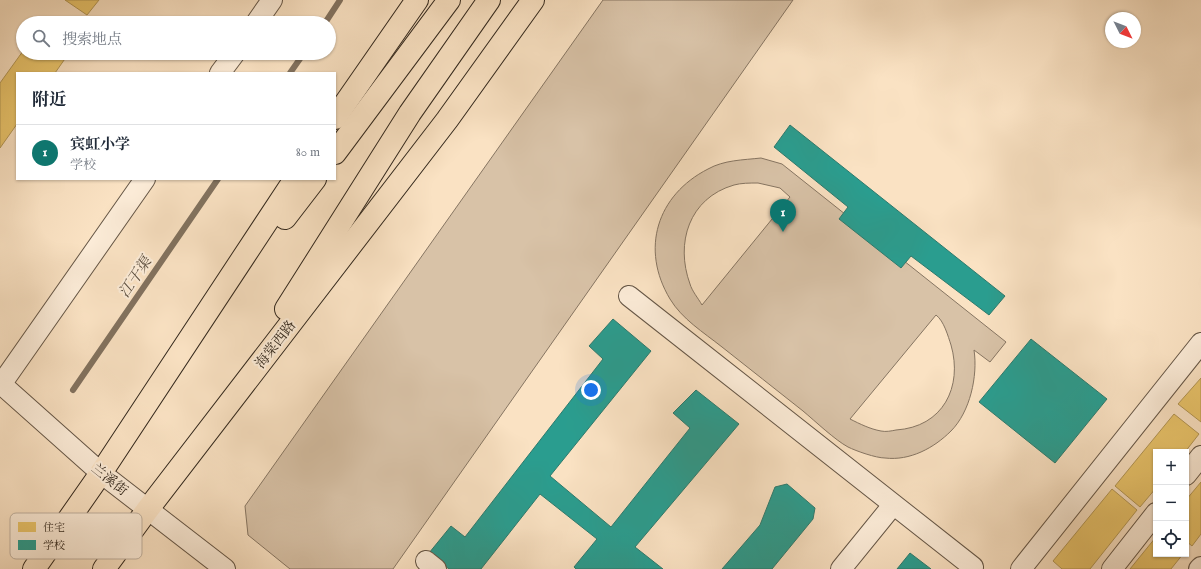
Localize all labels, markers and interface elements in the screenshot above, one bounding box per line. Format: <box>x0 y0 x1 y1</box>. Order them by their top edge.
north arrow <box>1105 12 1141 48</box>
search box <box>16 16 336 60</box>
icon: search <box>30 27 52 49</box>
text: 搜索地点 <box>62 30 122 49</box>
text: 附近 <box>32 90 66 111</box>
text: 宾虹小学 <box>70 135 130 154</box>
text: 1 <box>43 144 47 161</box>
text: 80 m <box>296 144 320 161</box>
text: 学校 <box>70 157 96 174</box>
pin: 1 <box>770 199 796 232</box>
water label: 江干渠 <box>115 252 157 301</box>
street label: 海棠西路 <box>251 317 300 372</box>
your location <box>581 380 601 400</box>
map controls <box>1153 449 1189 557</box>
button: + <box>1153 449 1189 485</box>
street label: 兰溪街 <box>87 460 131 500</box>
button: − <box>1153 485 1189 521</box>
legend <box>10 513 142 559</box>
text: 住宅 <box>43 521 65 535</box>
button: locate <box>1153 521 1189 557</box>
text: 学校 <box>43 539 65 553</box>

